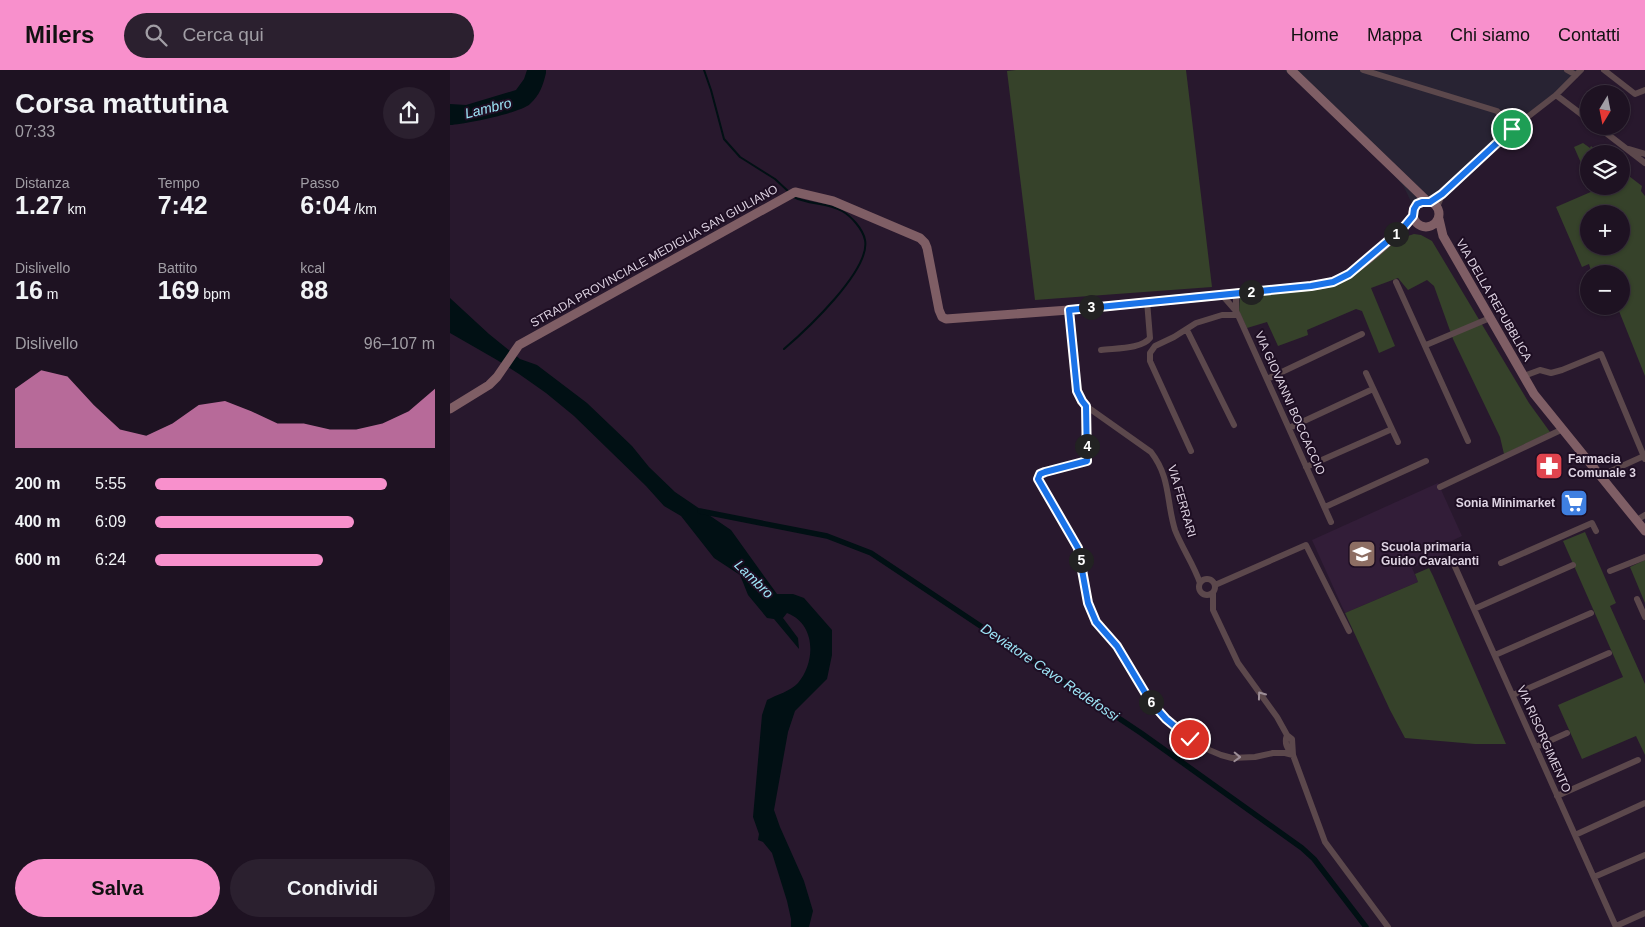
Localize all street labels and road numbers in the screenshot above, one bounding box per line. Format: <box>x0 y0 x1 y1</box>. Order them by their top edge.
street label: STRADA PROVINCIALE MEDIGLIA SAN GIULIANO <box>528 182 780 330</box>
street label: VIA DELLA REPUBBLICA <box>1453 236 1535 364</box>
street label: VIA GIOVANNI BOCCACCIO <box>1252 329 1328 477</box>
street label: VIA FERRARI <box>1165 463 1199 539</box>
street label: VIA RISORGIMENTO <box>1514 683 1574 795</box>

